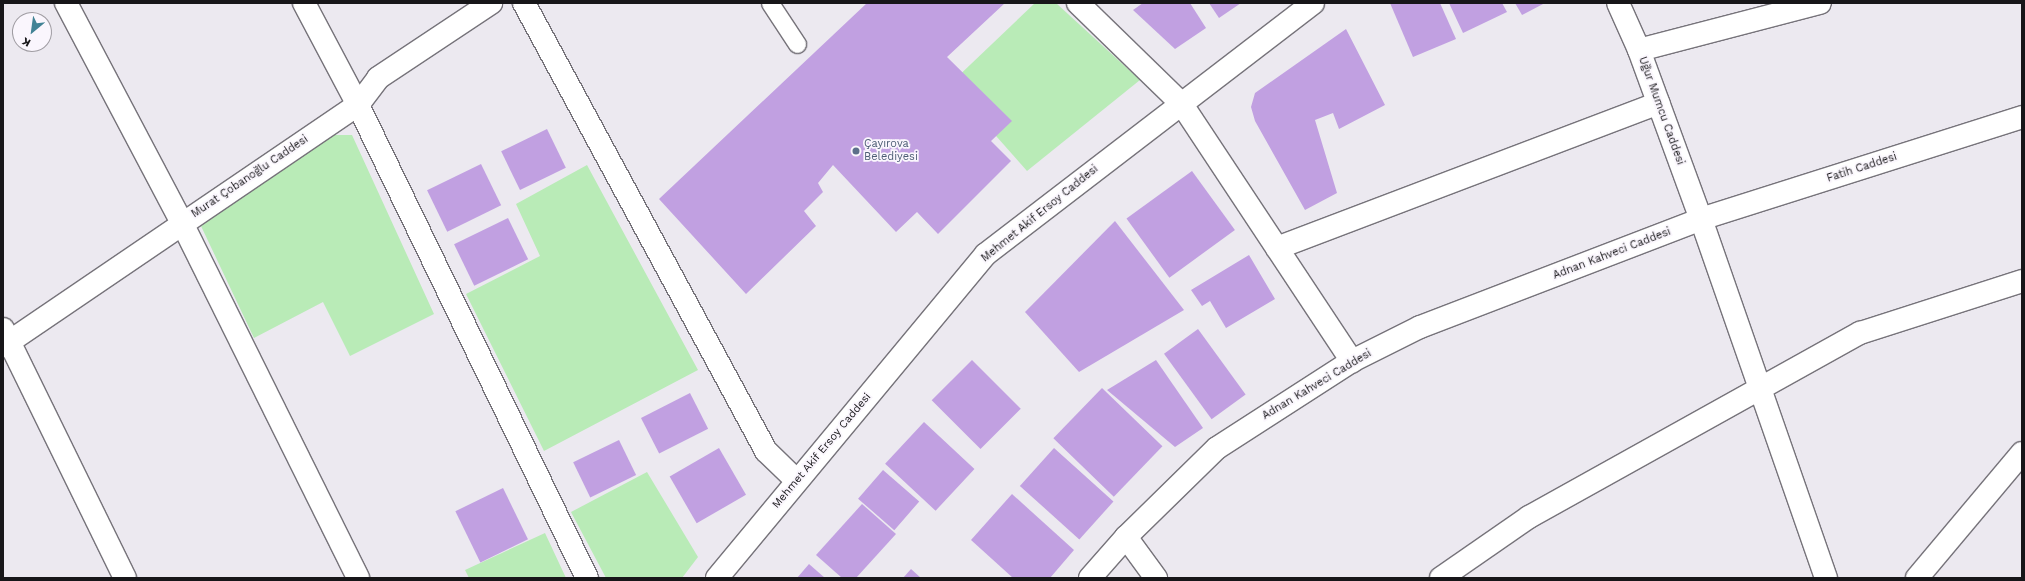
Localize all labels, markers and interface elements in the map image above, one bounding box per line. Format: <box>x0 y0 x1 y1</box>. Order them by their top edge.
north arrow <box>12 12 52 52</box>
text: K <box>20 35 33 50</box>
street label: Uğur Mumcu Caddesi <box>1635 55 1687 167</box>
street label: Murat Çobanoğlu Caddesi <box>189 133 311 221</box>
place label: Çayırova Belediyesi <box>864 138 918 164</box>
marker: Çayırova Belediyesi <box>851 146 861 156</box>
street label: Fatih Caddesi <box>1825 150 1899 186</box>
street label: Mehmet Akif Ersoy Caddesi <box>979 162 1101 266</box>
street label: Adnan Kahveci Caddesi <box>1551 225 1673 283</box>
street label: Adnan Kahveci Caddesi <box>1260 347 1374 423</box>
street label: Mehmet Akif Ersoy Caddesi <box>770 390 874 512</box>

